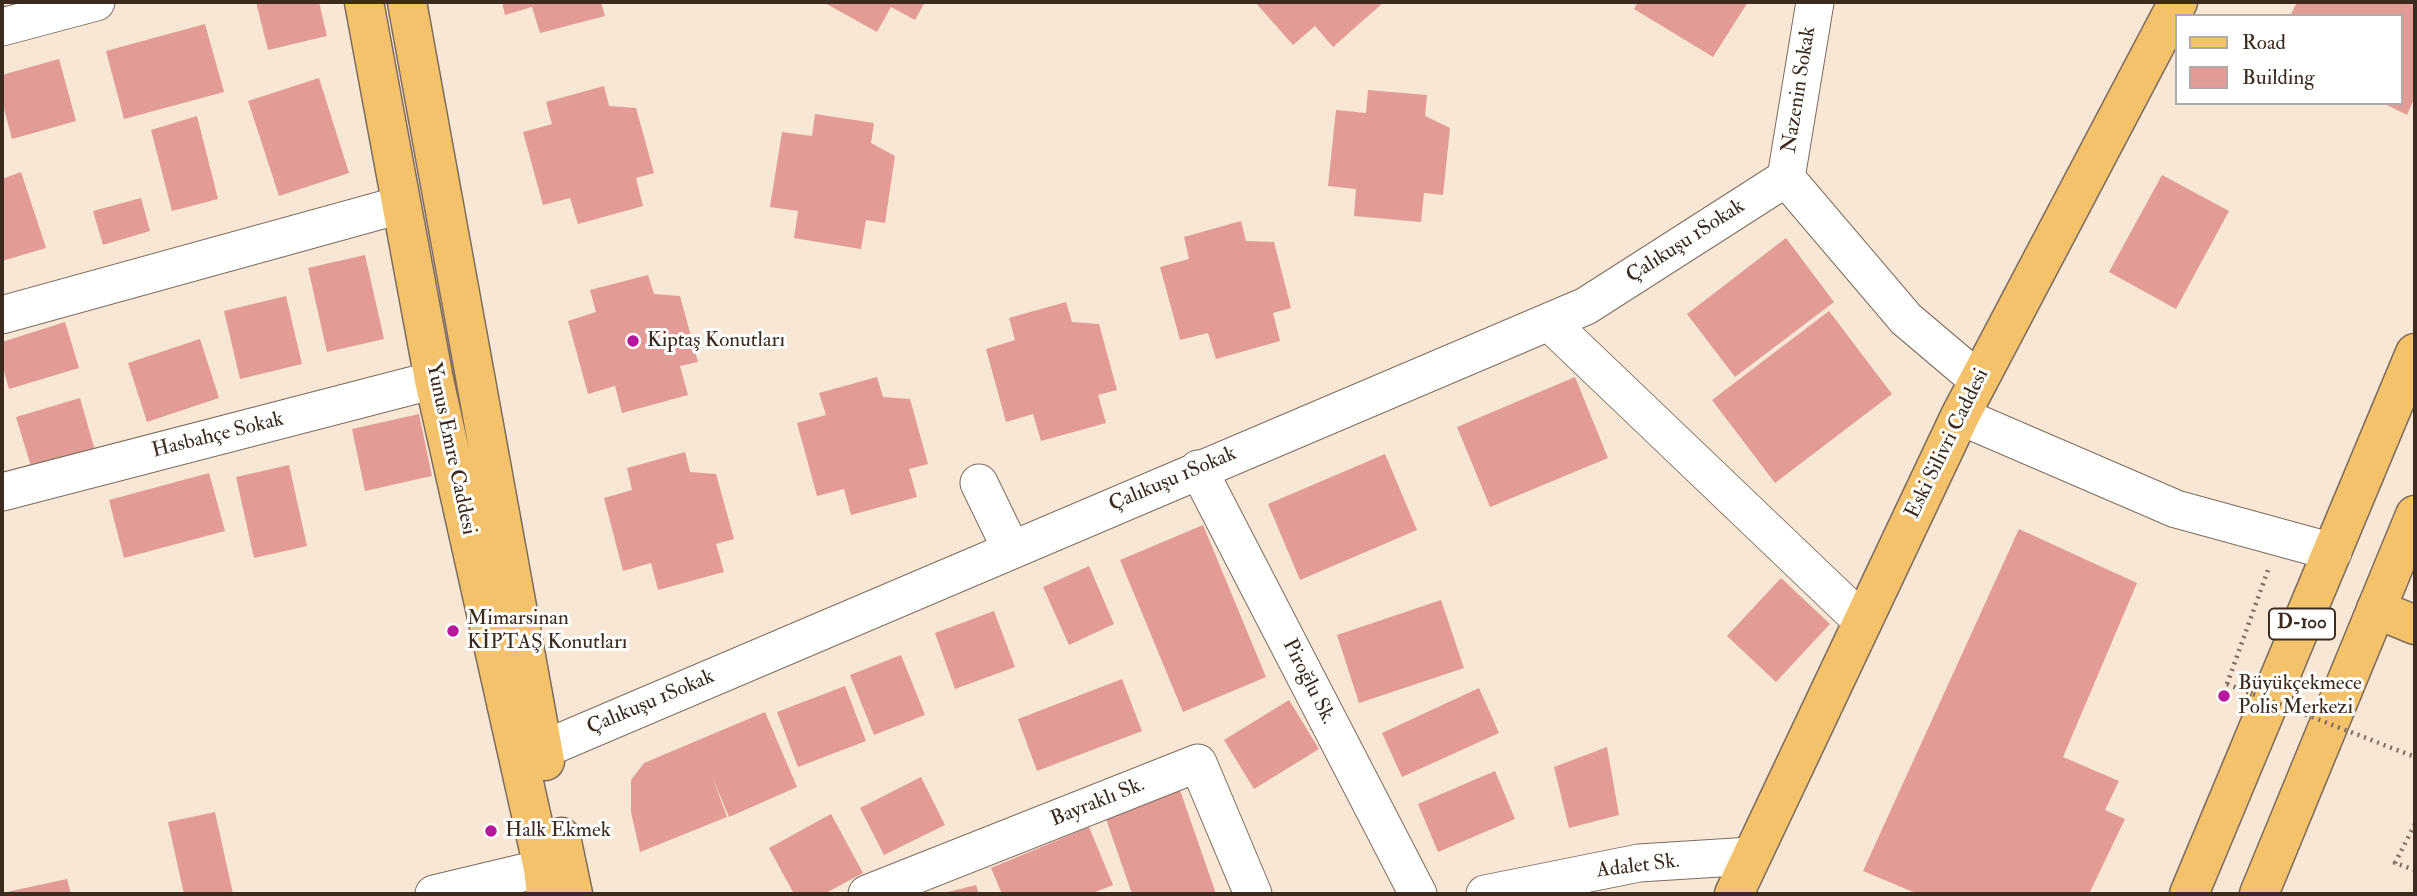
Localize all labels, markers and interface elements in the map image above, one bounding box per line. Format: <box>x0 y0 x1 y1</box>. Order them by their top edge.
legend <box>2176 14 2403 105</box>
street label: Nazenin Sokak <box>1778 25 1822 155</box>
text: Road <box>2242 29 2286 56</box>
text: Building <box>2242 64 2315 91</box>
street label: Çalıkuşu 1Sokak <box>1622 194 1750 290</box>
place label: Kiptaş Konutları <box>647 328 785 354</box>
marker: Kiptaş Konutları <box>625 333 641 349</box>
street label: Yunus Emre Caddesi <box>419 361 481 537</box>
street label: Eski Silivri Caddesi <box>1901 365 1995 523</box>
street label: Hasbahçe Sokak <box>149 407 287 465</box>
street label: Çalıkuşu 1Sokak <box>1106 442 1240 518</box>
place label: Mimarsinan KİPTAŞ Konutları <box>467 606 627 656</box>
road number: D-100 <box>2269 608 2335 639</box>
marker: Mimarsinan KİPTAŞ Konutları <box>445 623 461 639</box>
street label: Piroğlu Sk. <box>1276 635 1340 729</box>
street label: Çalıkuşu 1Sokak <box>584 665 718 741</box>
place label: Büyükçekmece Polis Merkezi <box>2238 671 2362 721</box>
marker: Büyükçekmece Polis Merkezi <box>2216 688 2232 704</box>
street label: Bayraklı Sk. <box>1047 773 1149 833</box>
place label: Halk Ekmek <box>505 818 611 844</box>
marker: Halk Ekmek <box>483 823 499 839</box>
street label: Adalet Sk. <box>1595 849 1681 885</box>

